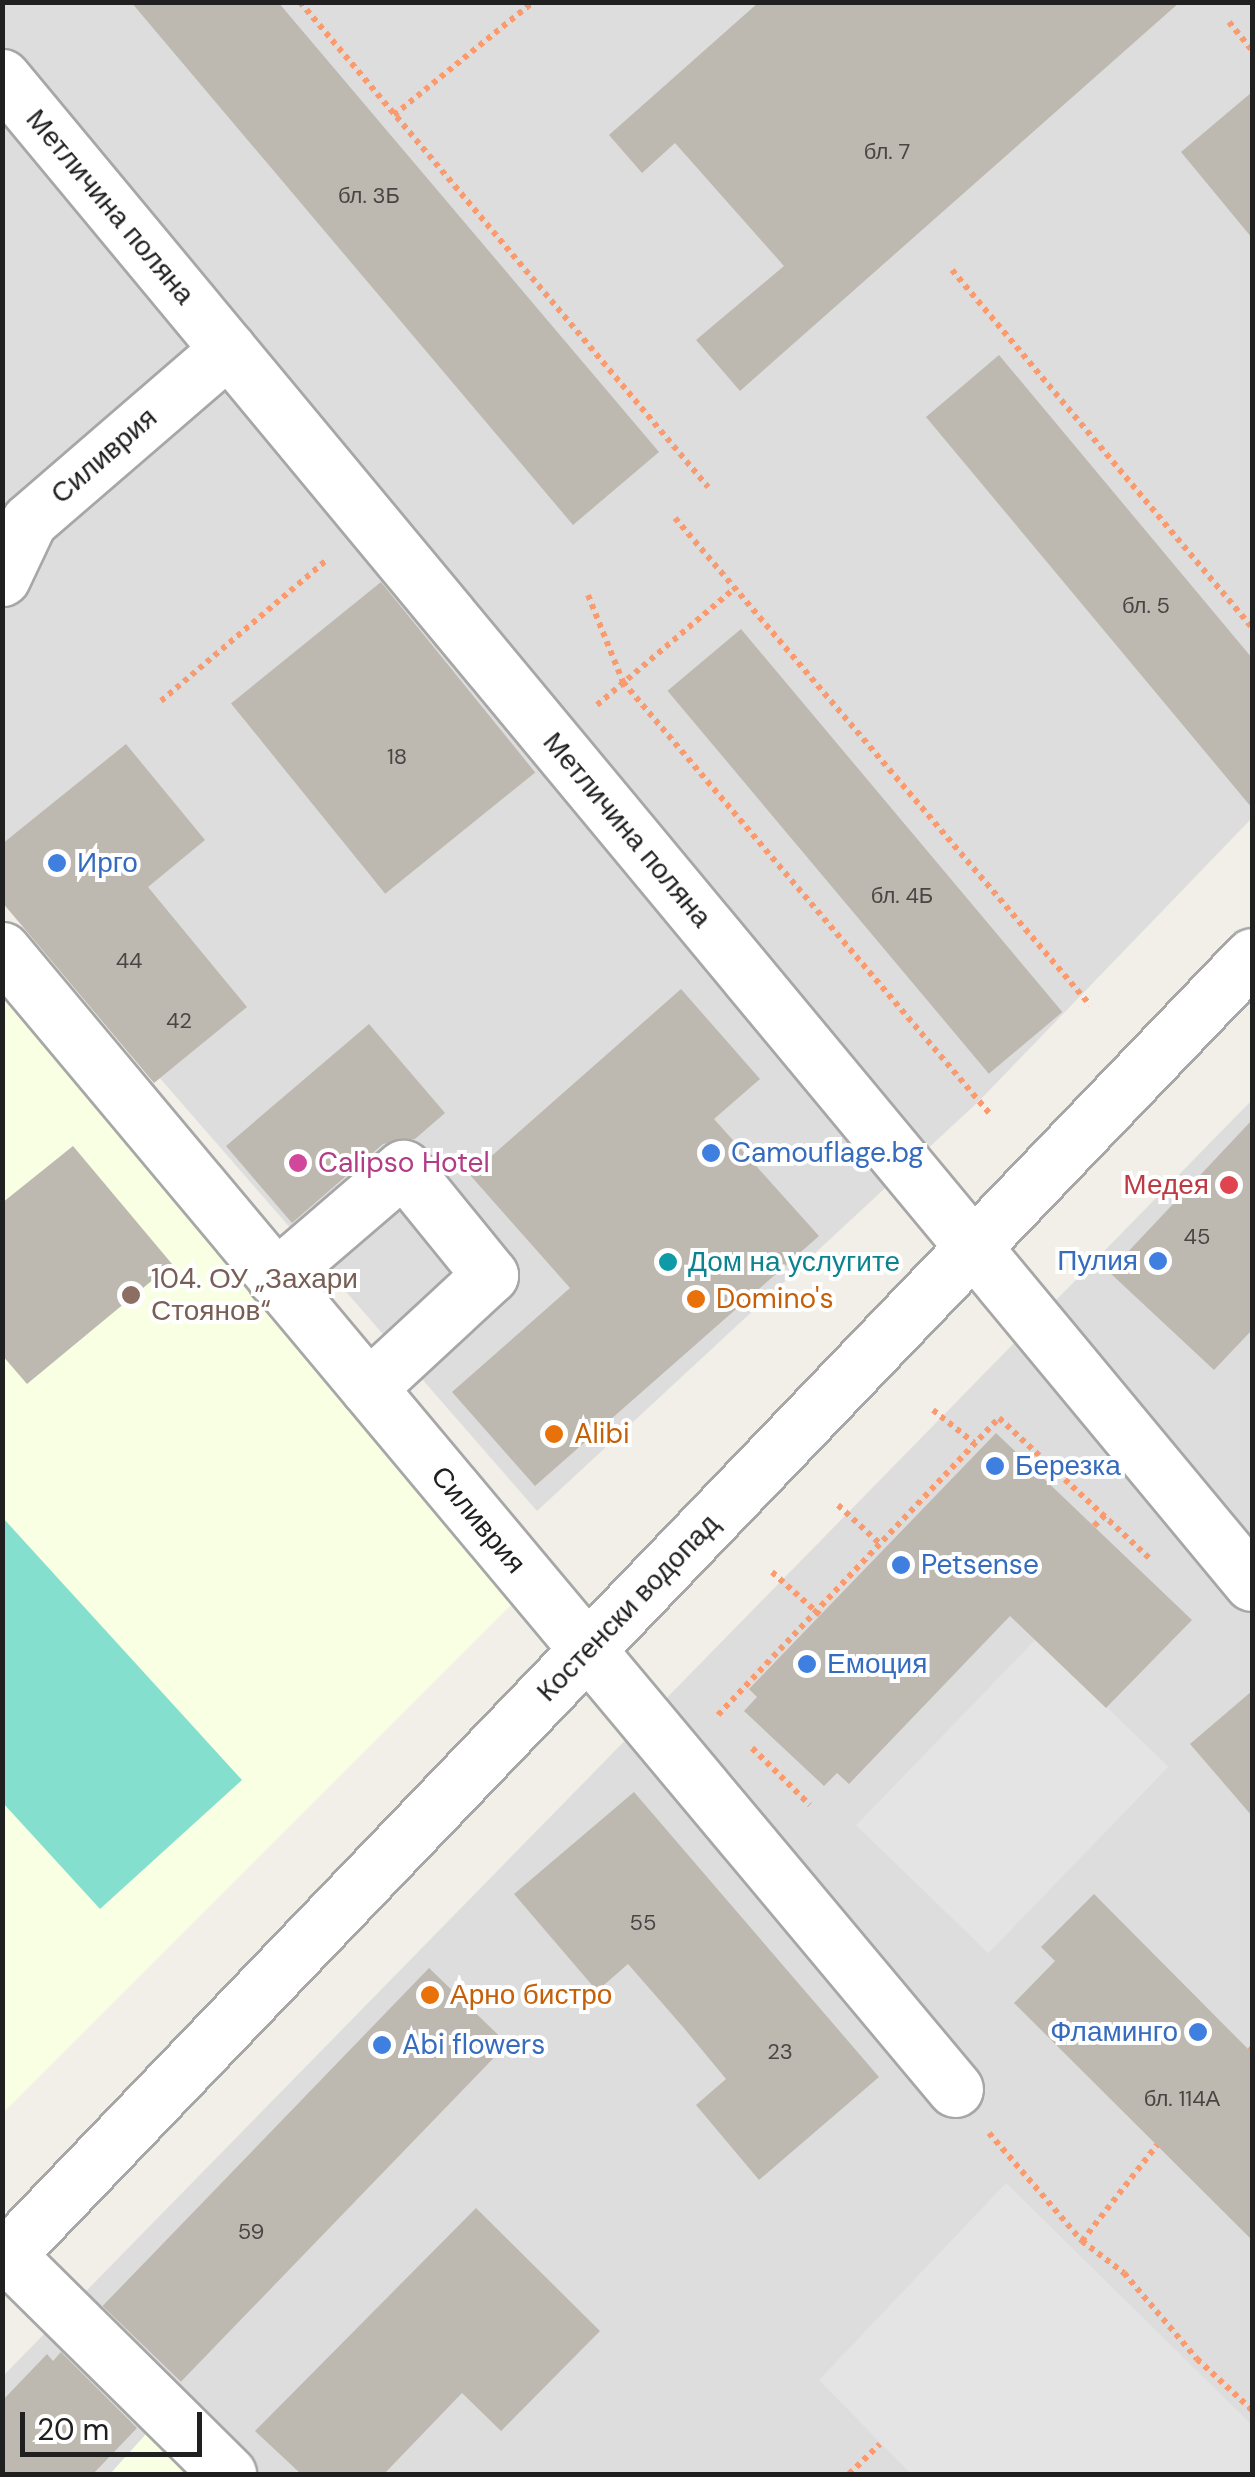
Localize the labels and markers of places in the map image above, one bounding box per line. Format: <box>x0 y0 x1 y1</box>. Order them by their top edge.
place label: Ирго <box>77 846 138 880</box>
marker: Ирго <box>46 852 68 874</box>
place label: Camouflage.bg <box>731 1136 924 1170</box>
marker: Camouflage.bg <box>700 1142 722 1164</box>
place label: Calipso Hotel <box>318 1146 490 1180</box>
marker: Calipso Hotel <box>287 1152 309 1174</box>
place label: Медея <box>1123 1168 1209 1202</box>
marker: Медея <box>1218 1174 1240 1196</box>
place label: Пулия <box>1057 1244 1138 1278</box>
place label: Дом на услугите <box>688 1245 900 1279</box>
marker: Пулия <box>1147 1250 1169 1272</box>
marker: Дом на услугите <box>657 1251 679 1273</box>
place label: 104. ОУ „Захари Стоянов“ <box>151 1262 358 1328</box>
place label: Domino's <box>716 1282 834 1316</box>
marker: 104. ОУ „Захари Стоянов“ <box>120 1284 142 1306</box>
marker: Domino's <box>685 1288 707 1310</box>
place label: Alibi <box>574 1417 630 1451</box>
marker: Alibi <box>543 1423 565 1445</box>
place label: Березка <box>1015 1449 1121 1483</box>
marker: Березка <box>984 1455 1006 1477</box>
place label: Petsense <box>921 1548 1039 1582</box>
marker: Petsense <box>890 1554 912 1576</box>
place label: Емоция <box>827 1647 927 1681</box>
marker: Емоция <box>796 1653 818 1675</box>
place label: Арно бистро <box>450 1978 612 2012</box>
marker: Арно бистро <box>419 1984 441 2006</box>
place label: Фламинго <box>1050 2015 1178 2049</box>
marker: Фламинго <box>1187 2021 1209 2043</box>
place label: Abi flowers <box>402 2028 545 2062</box>
marker: Abi flowers <box>371 2034 393 2056</box>

